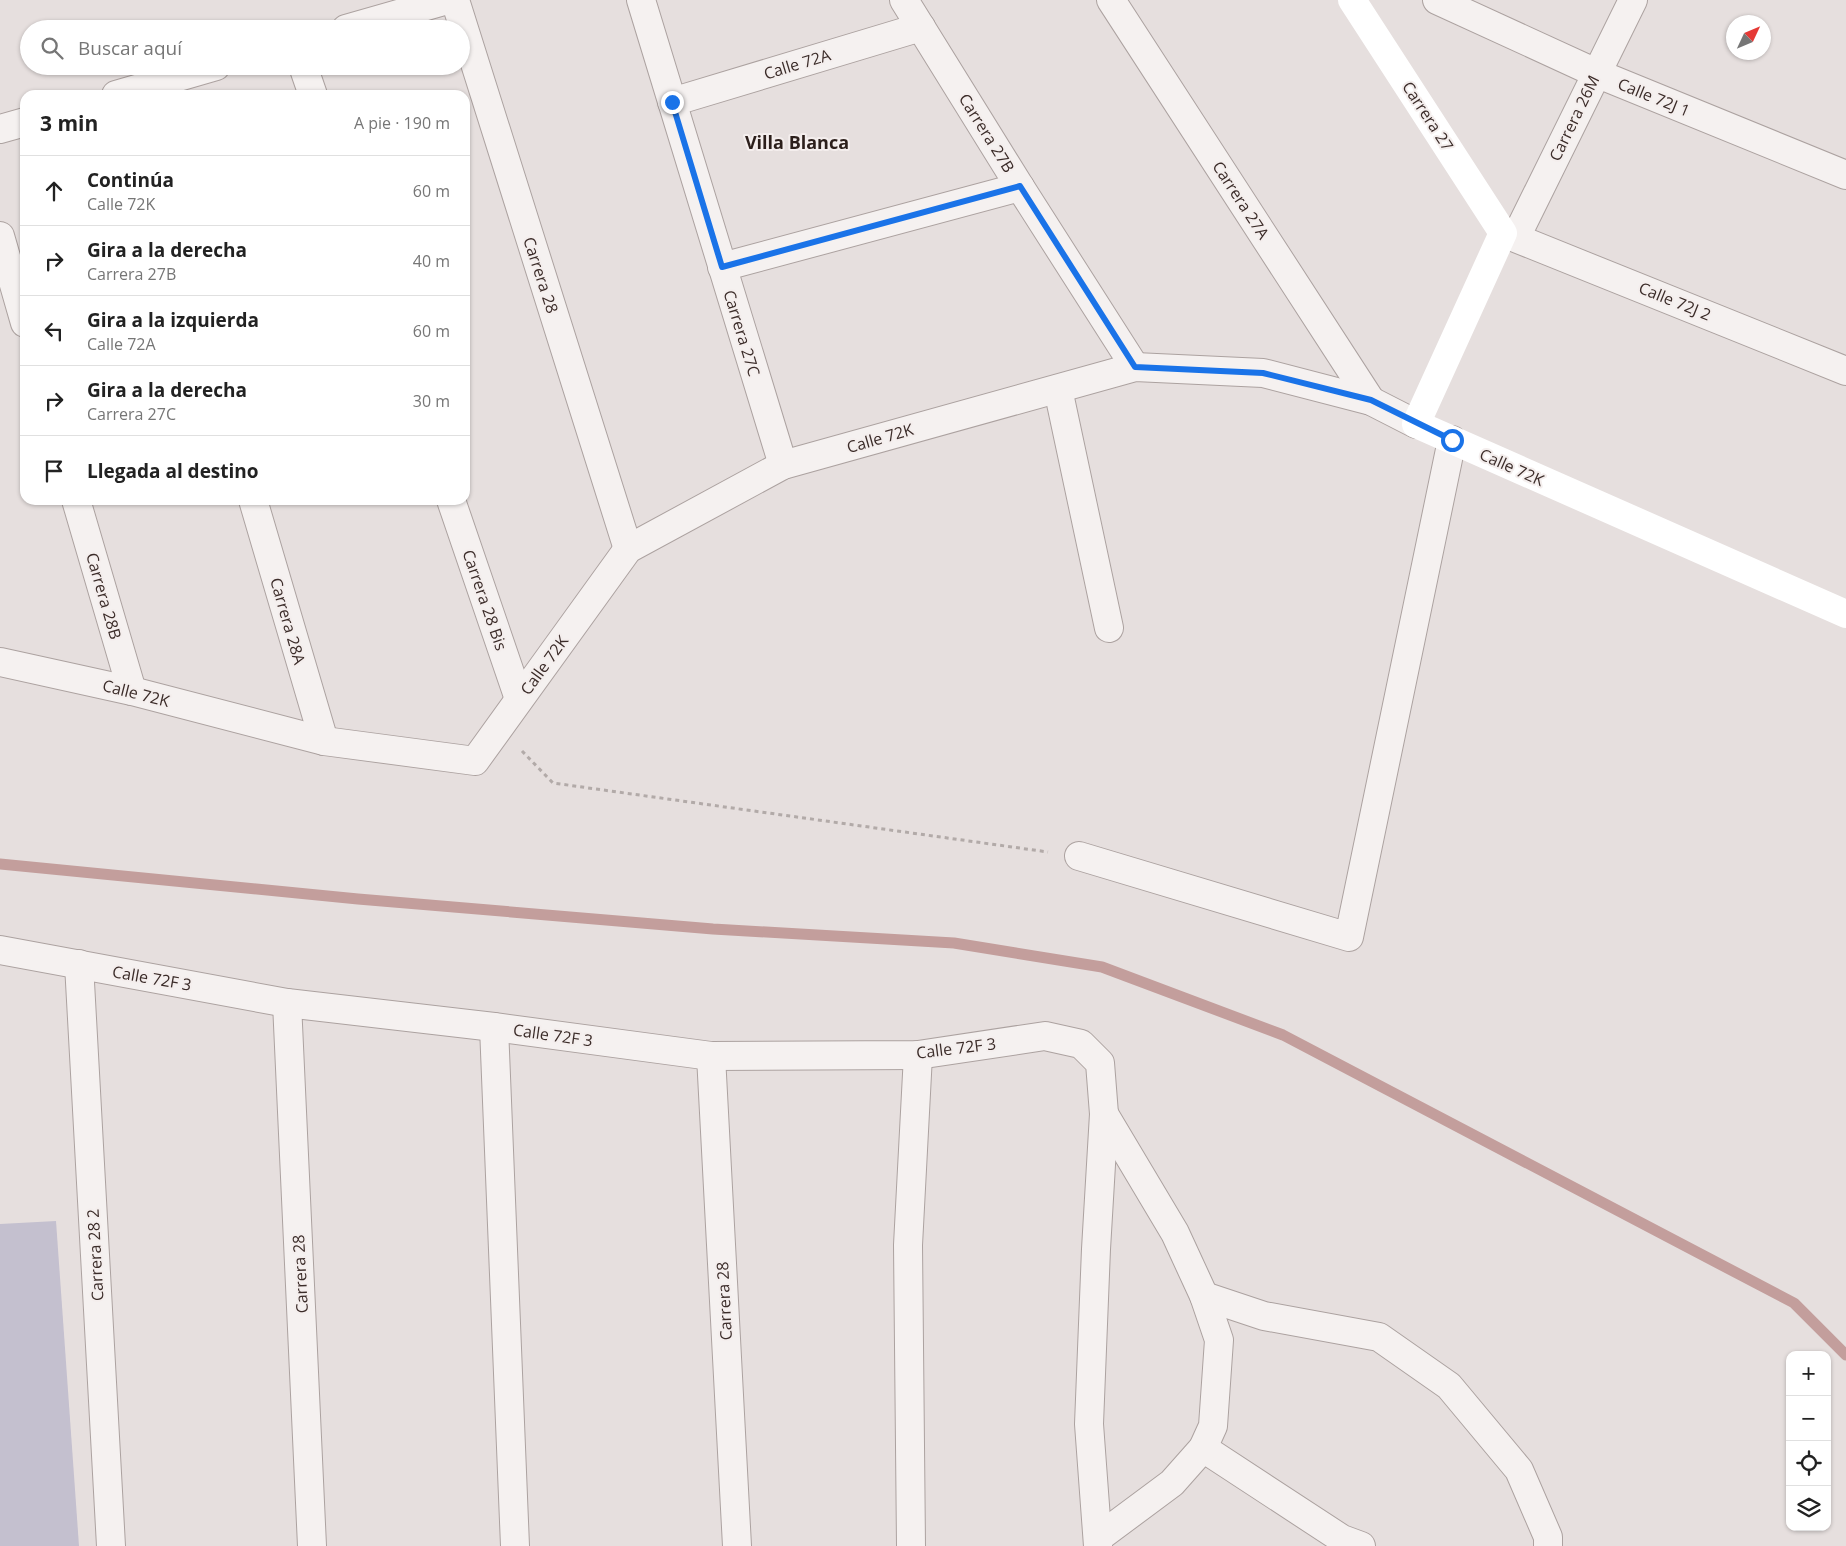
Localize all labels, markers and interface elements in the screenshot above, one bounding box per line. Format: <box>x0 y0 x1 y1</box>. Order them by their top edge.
north arrow <box>1726 15 1771 60</box>
search box <box>20 20 470 75</box>
icon: search <box>38 34 66 62</box>
text: Buscar aquí <box>78 35 182 61</box>
street label: Calle 72A <box>761 43 834 85</box>
street label: Carrera 26M <box>1544 71 1604 165</box>
street label: Calle 72J 1 <box>1615 73 1693 121</box>
street label: Carrera 27 <box>1397 77 1459 155</box>
street label: Carrera 27B <box>954 89 1020 177</box>
route end <box>661 91 684 114</box>
text: 3 min <box>40 109 98 137</box>
text: A pie · 190 m <box>354 112 450 134</box>
district label: Villa Blanca <box>745 130 849 154</box>
street label: Carrera 27A <box>1208 157 1275 244</box>
text: Continúa <box>87 167 174 193</box>
icon: ahead <box>40 177 68 205</box>
text: 60 m <box>413 180 450 202</box>
text: Calle 72K <box>87 193 155 215</box>
street label: Carrera 28 <box>518 234 564 316</box>
text: Gira a la derecha <box>87 237 247 263</box>
icon: right <box>40 247 68 275</box>
text: 40 m <box>413 250 450 272</box>
text: Carrera 27B <box>87 263 176 285</box>
street label: Calle 72J 2 <box>1636 277 1714 325</box>
street label: Carrera 27C <box>718 287 766 379</box>
text: Gira a la izquierda <box>87 307 259 333</box>
icon: left <box>40 317 68 345</box>
text: 60 m <box>413 320 450 342</box>
text: Calle 72A <box>87 333 156 355</box>
text: Gira a la derecha <box>87 377 247 403</box>
icon: right <box>40 387 68 415</box>
text: 30 m <box>413 390 450 412</box>
text: Carrera 27C <box>87 403 176 425</box>
street label: Calle 72K <box>844 418 916 458</box>
route start <box>1441 429 1464 452</box>
street label: Calle 72K <box>1476 443 1548 491</box>
icon: arrive <box>40 457 68 485</box>
text: Llegada al destino <box>87 458 259 484</box>
street label: Carrera 28 Bis <box>457 547 513 653</box>
street label: Carrera 28B <box>81 550 127 642</box>
street label: Carrera 28A <box>265 575 311 668</box>
street label: Calle 72K <box>515 631 573 699</box>
street label: Calle 72K <box>100 674 172 712</box>
street label: Calle 72F 3 <box>111 960 193 996</box>
street label: Calle 72F 3 <box>512 1019 594 1051</box>
street label: Calle 72F 3 <box>915 1032 997 1064</box>
street label: Carrera 28 2 <box>82 1208 108 1302</box>
street label: Carrera 28 <box>287 1234 313 1314</box>
street label: Carrera 28 <box>711 1261 737 1341</box>
map controls <box>1786 1351 1831 1531</box>
button: + <box>1786 1351 1831 1396</box>
button: − <box>1786 1396 1831 1441</box>
button: locate <box>1786 1441 1831 1486</box>
button: layers <box>1786 1486 1831 1531</box>

